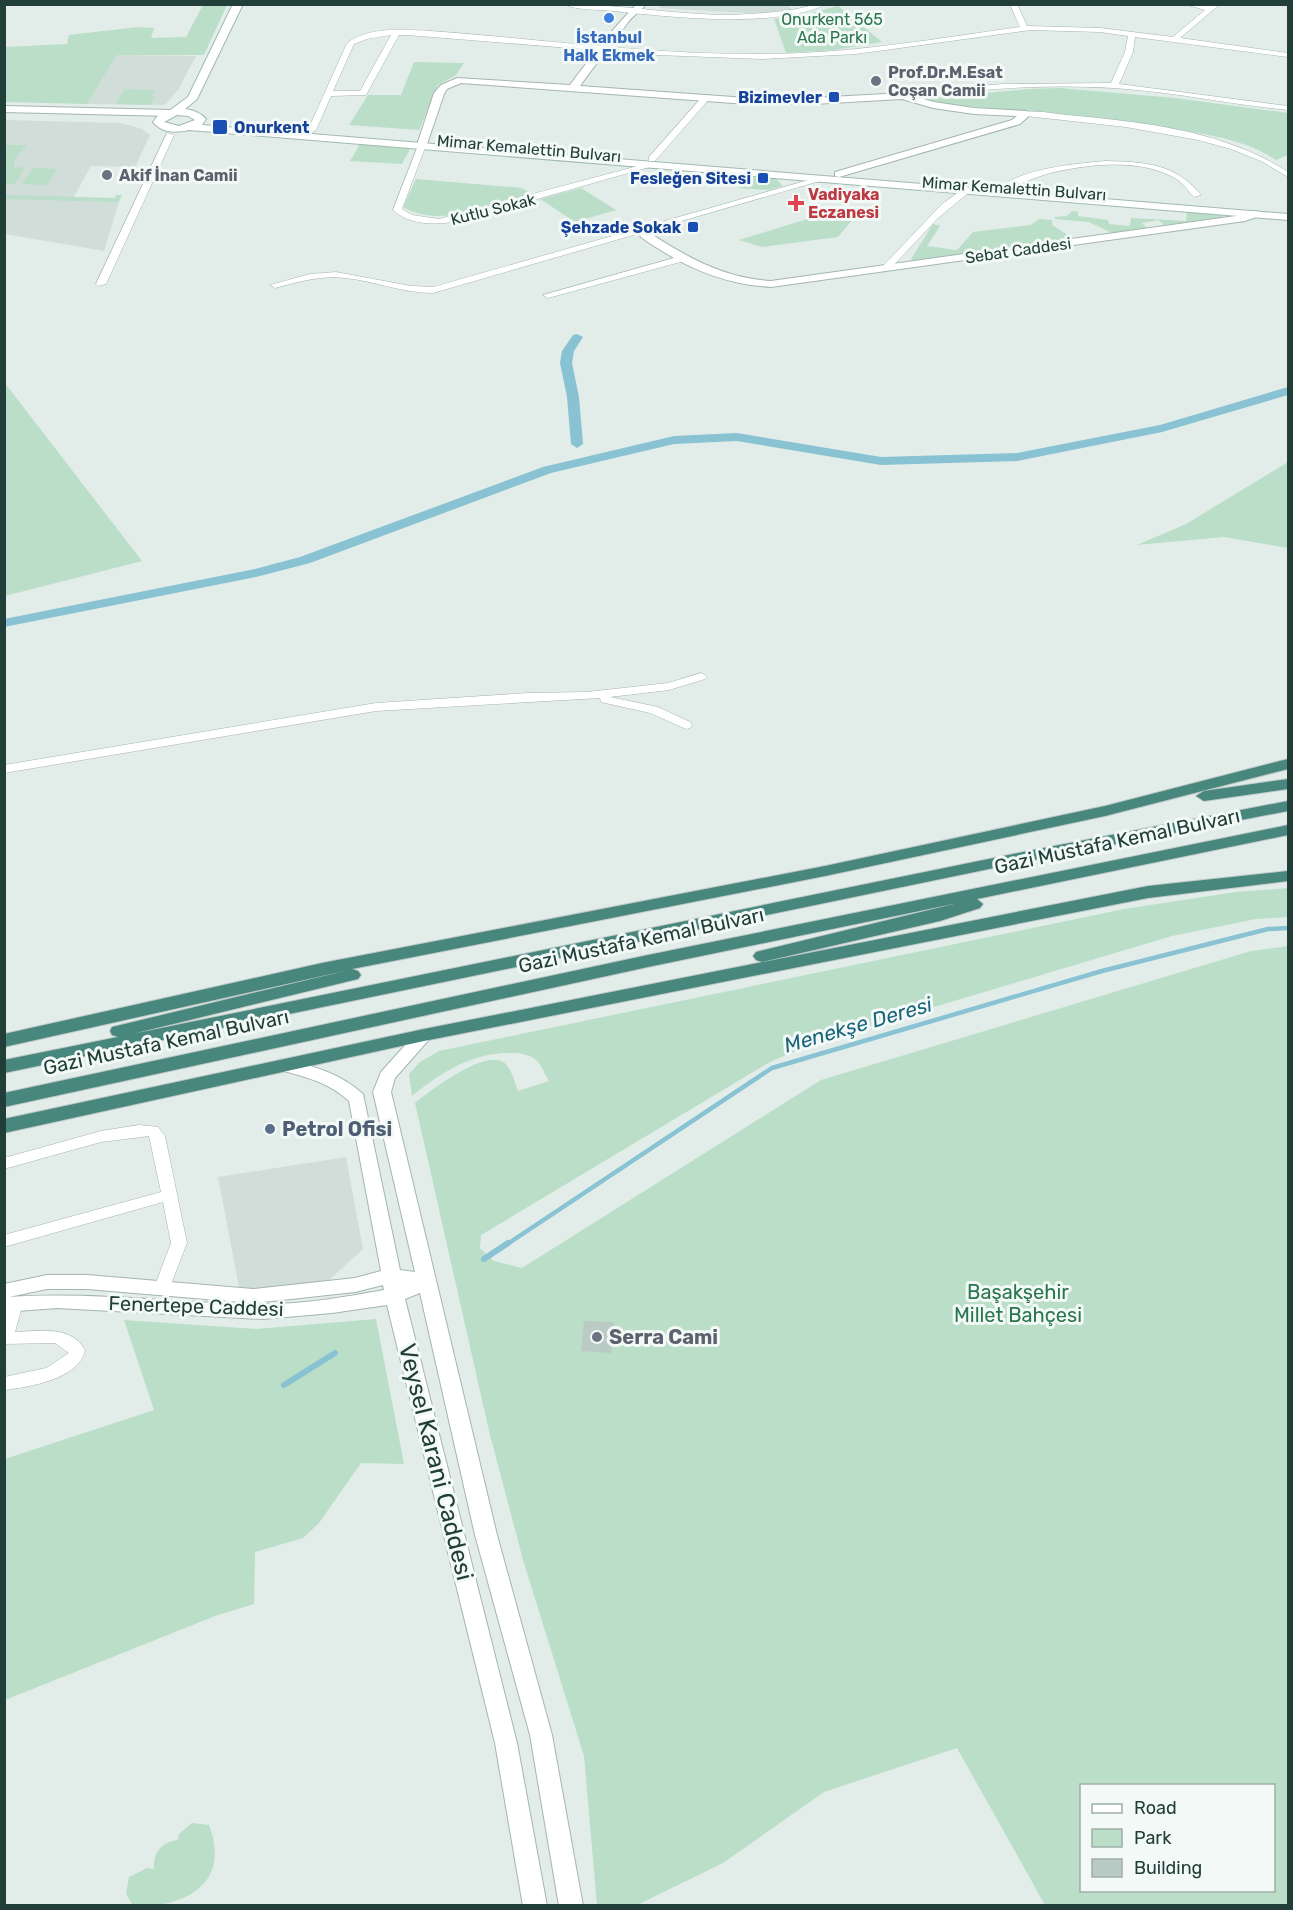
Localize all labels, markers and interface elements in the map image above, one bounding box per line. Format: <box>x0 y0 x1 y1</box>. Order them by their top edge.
park label: Onurkent 565 Ada Parkı <box>781 10 883 47</box>
marker: İstanbul Halk Ekmek <box>602 11 616 25</box>
place label: İstanbul Halk Ekmek <box>563 28 656 65</box>
place label: Prof.Dr.M.Esat Coşan Camii <box>888 63 1003 100</box>
marker: Prof.Dr.M.Esat Coşan Camii <box>869 74 883 88</box>
place label: Bizimevler <box>738 88 823 107</box>
marker: Bizimevler <box>827 90 841 104</box>
marker: Onurkent <box>211 118 229 136</box>
place label: Onurkent <box>234 118 310 137</box>
street label: Mimar Kemalettin Bulvarı <box>436 131 622 166</box>
place label: Akif İnan Camii <box>119 166 238 185</box>
marker: Akif İnan Camii <box>100 168 114 182</box>
place label: Fesleğen Sitesi <box>630 169 751 188</box>
marker: Fesleğen Sitesi <box>756 171 770 185</box>
street label: Mimar Kemalettin Bulvarı <box>921 173 1107 204</box>
place label: Vadiyaka Eczanesi <box>808 185 880 222</box>
street label: Kutlu Sokak <box>449 190 538 229</box>
marker: Vadiyaka Eczanesi <box>789 196 803 210</box>
place label: Şehzade Sokak <box>561 218 682 237</box>
marker: Şehzade Sokak <box>686 220 700 234</box>
street label: Sebat Caddesi <box>964 234 1072 267</box>
street label: Gazi Mustafa Kemal Bulvarı <box>992 803 1242 879</box>
street label: Gazi Mustafa Kemal Bulvarı <box>516 902 766 978</box>
water label: Menekşe Deresi <box>781 991 936 1058</box>
street label: Gazi Mustafa Kemal Bulvarı <box>41 1004 291 1080</box>
place label: Petrol Ofisi <box>282 1117 392 1141</box>
marker: Petrol Ofisi <box>263 1122 277 1136</box>
park label: Başakşehir Millet Bahçesi <box>954 1280 1082 1327</box>
street label: Fenertepe Caddesi <box>108 1291 284 1321</box>
place label: Serra Cami <box>609 1325 718 1349</box>
marker: Serra Cami <box>590 1330 604 1344</box>
street label: Veysel Karani Caddesi <box>393 1341 479 1583</box>
legend <box>1080 1784 1275 1892</box>
text: Road <box>1134 1797 1177 1819</box>
text: Park <box>1134 1827 1172 1849</box>
text: Building <box>1134 1857 1202 1879</box>

